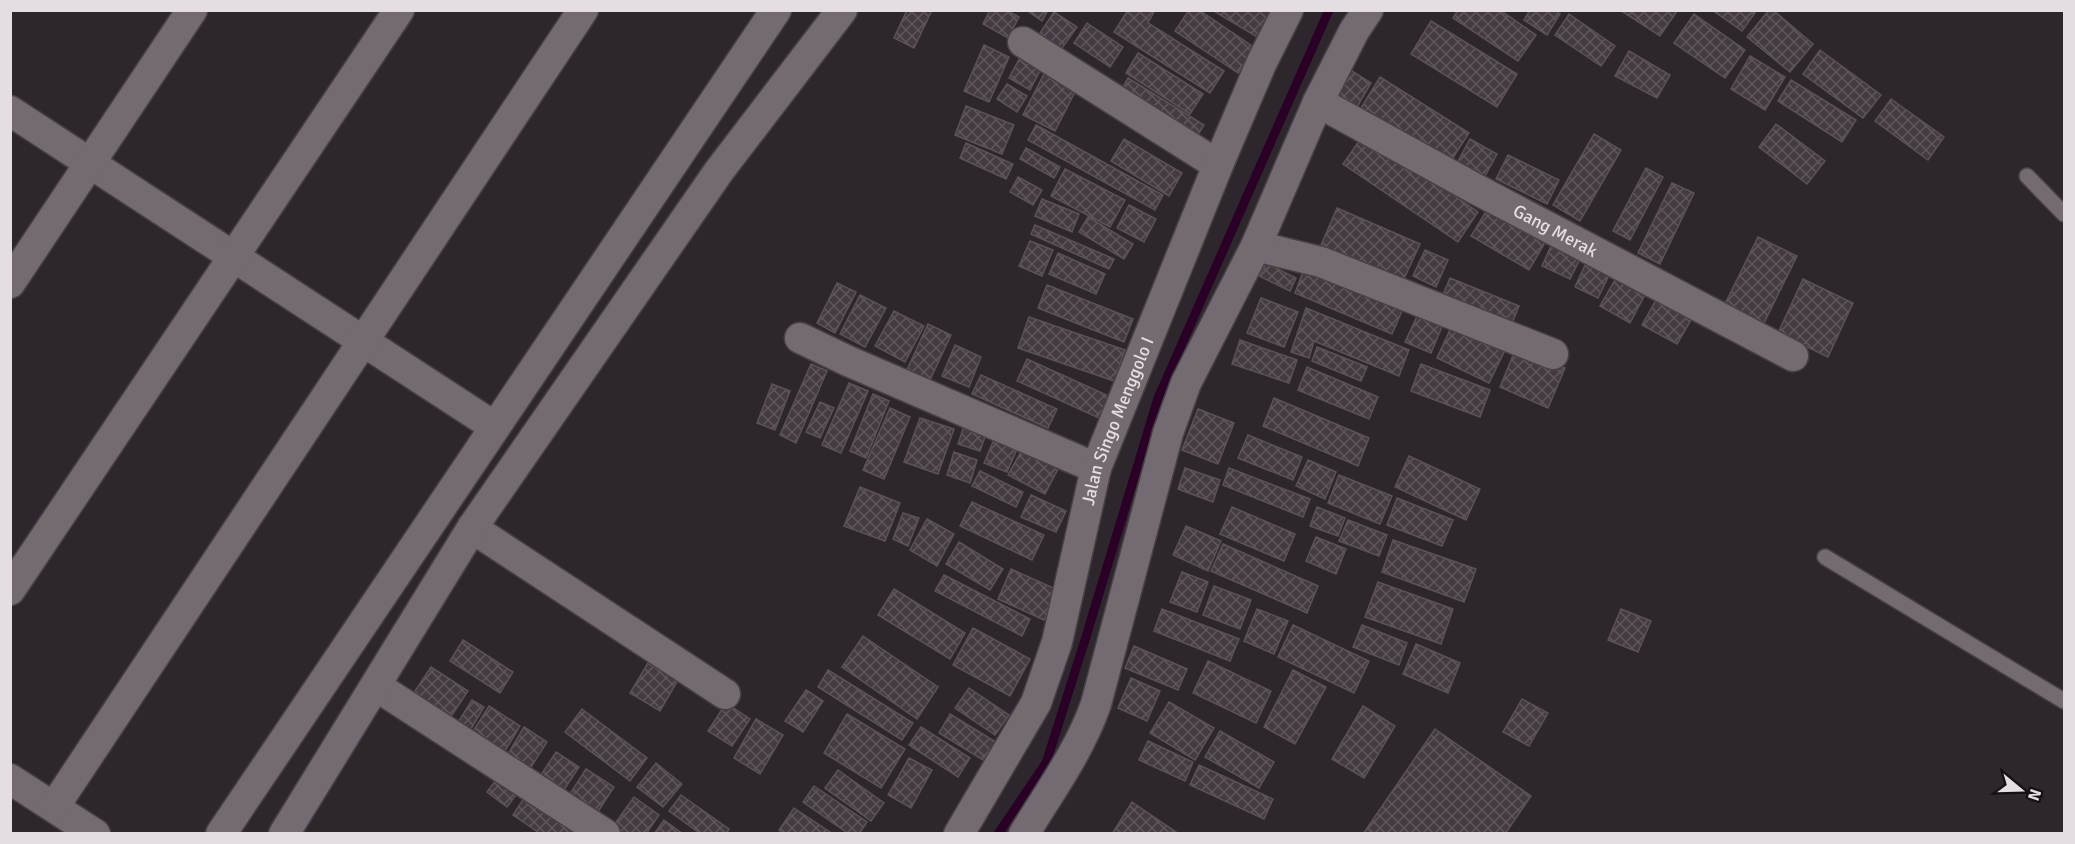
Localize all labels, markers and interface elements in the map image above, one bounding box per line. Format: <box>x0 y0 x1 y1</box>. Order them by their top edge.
street label: Gang Merak <box>1509 200 1601 262</box>
street label: Jalan Singo Menggolo I <box>1077 334 1159 507</box>
north arrow <box>1991 760 2051 820</box>
text: N <box>2023 786 2046 803</box>

